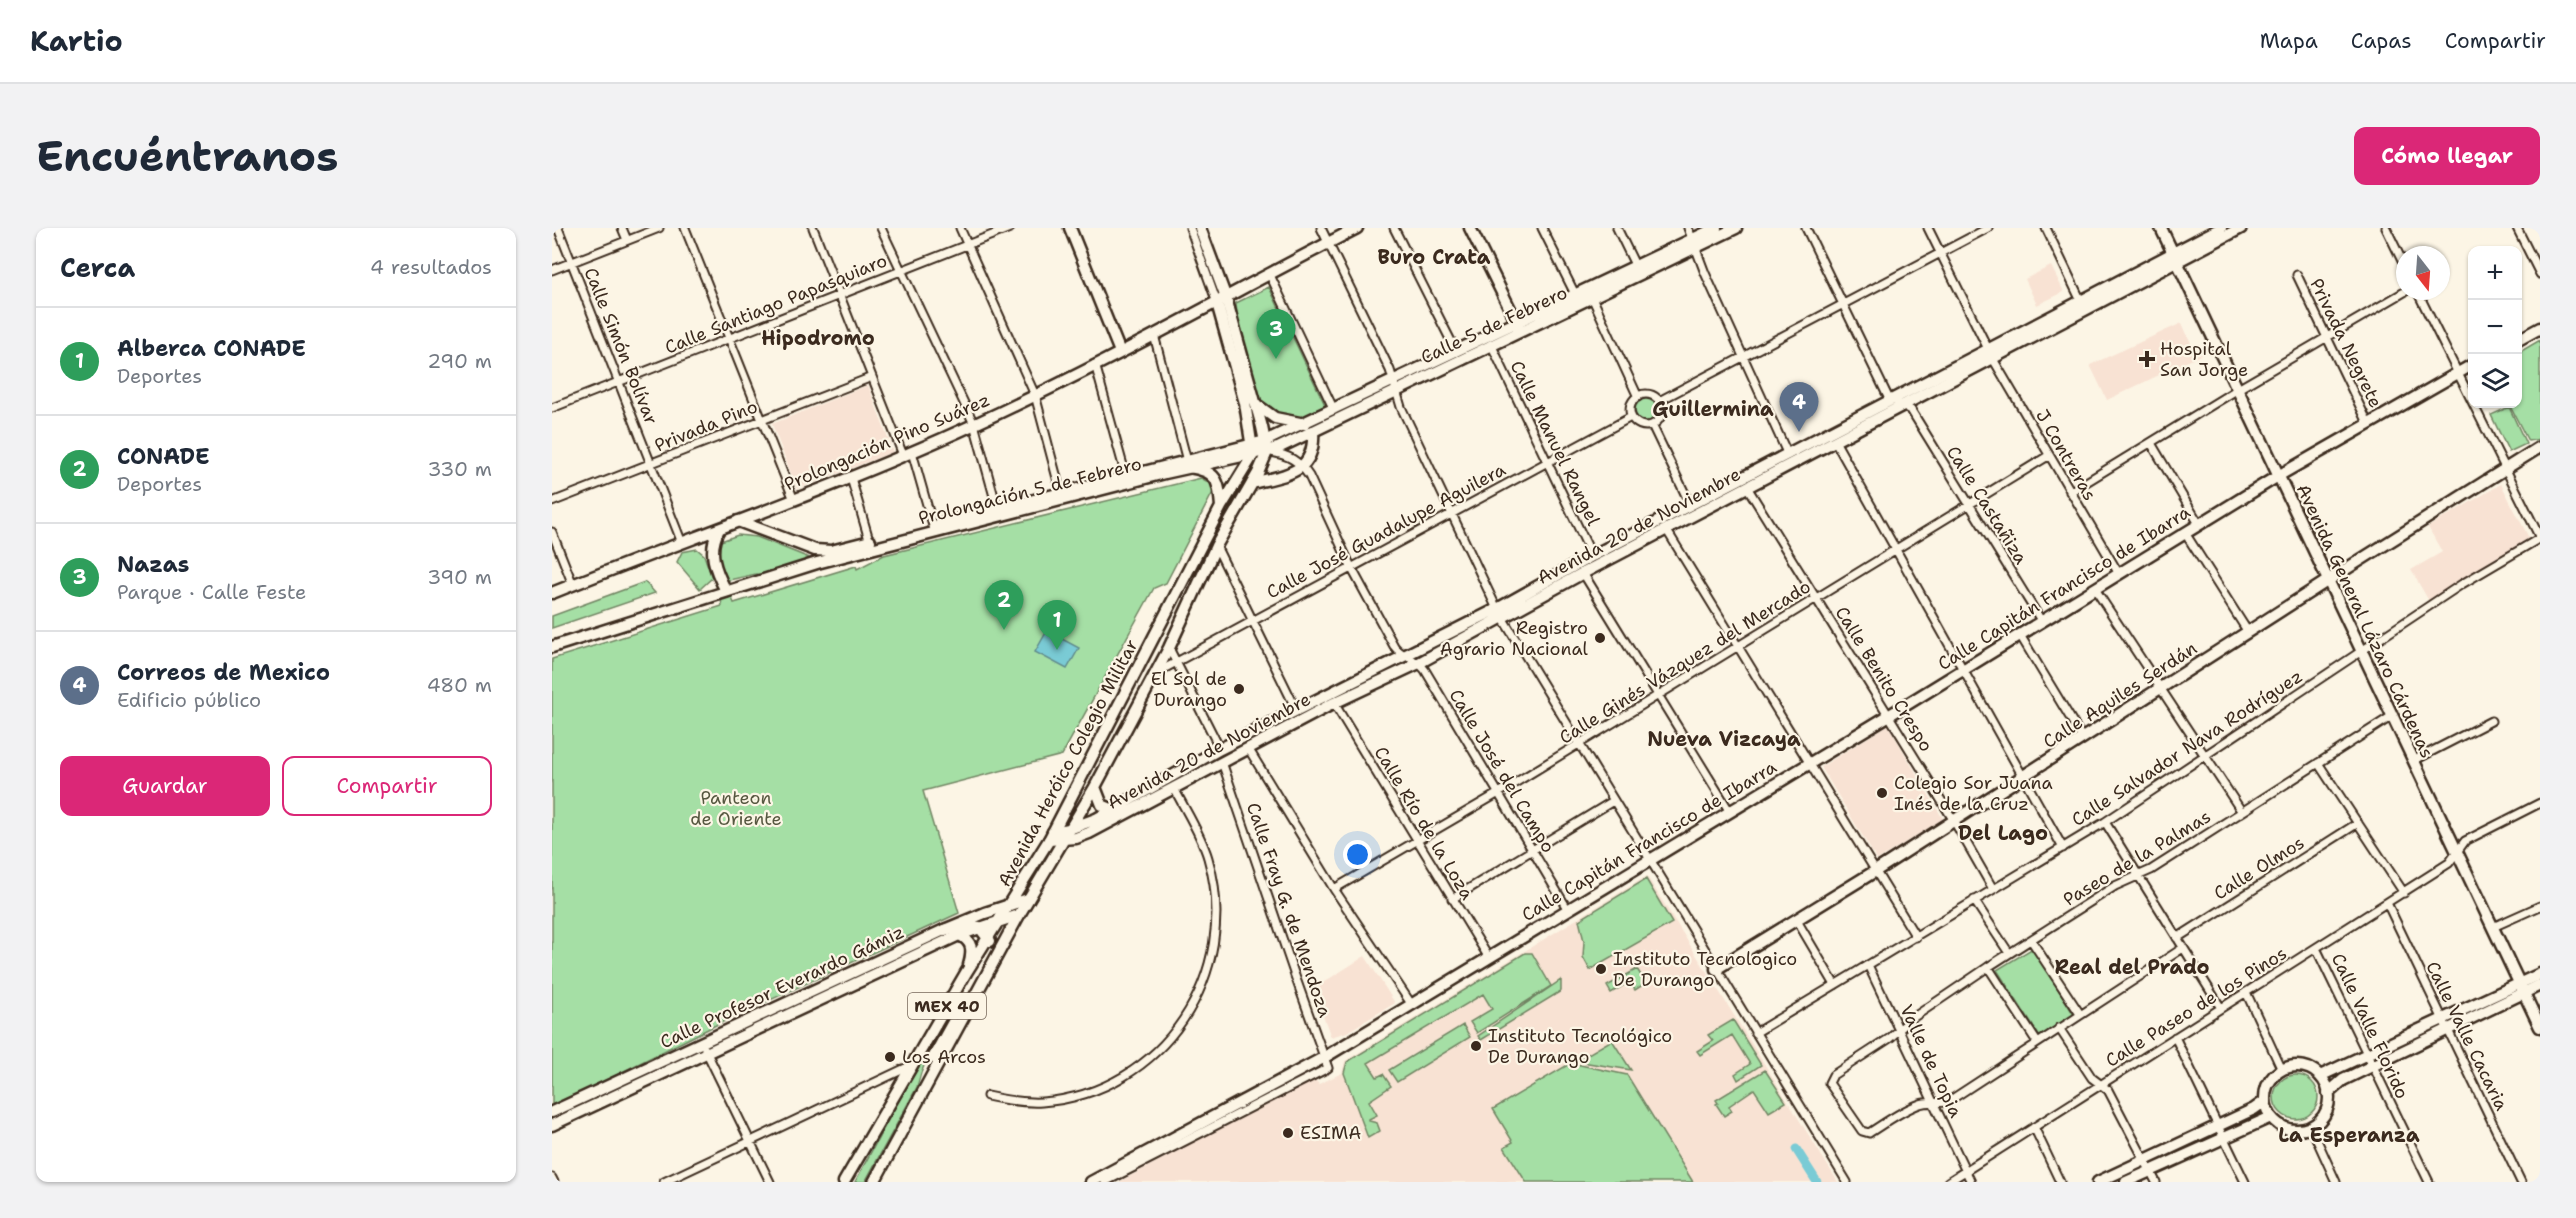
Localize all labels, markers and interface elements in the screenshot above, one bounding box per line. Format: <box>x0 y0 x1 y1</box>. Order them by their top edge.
text: Kartio <box>30 22 123 60</box>
text: Mapa <box>2260 27 2318 55</box>
text: Capas <box>2351 27 2412 55</box>
text: Compartir <box>2445 27 2546 55</box>
button: Cómo llegar <box>2354 127 2540 185</box>
text: Encuéntranos <box>36 128 338 184</box>
district label: Buro Crata <box>1377 244 1491 270</box>
north arrow <box>2396 246 2450 300</box>
map controls <box>2468 246 2522 408</box>
button: + <box>2468 246 2522 300</box>
street label: Calle Santiago Papasquiaro <box>661 248 891 360</box>
text: Cerca <box>60 250 135 285</box>
text: 4 resultados <box>370 254 492 280</box>
street label: Calle Simón Bolívar <box>579 264 663 428</box>
street label: Privada Negrete <box>2304 274 2388 412</box>
street label: Calle 5 de Febrero <box>1417 280 1571 370</box>
button: − <box>2468 300 2522 354</box>
pin: 3 <box>1256 310 1296 359</box>
district label: Hipodromo <box>761 325 875 351</box>
text: Alberca CONADE <box>117 334 306 363</box>
place label: Hospital San Jorge <box>2160 337 2248 382</box>
text: 1 <box>75 348 84 374</box>
text: 290 m <box>427 348 492 374</box>
marker: Hospital San Jorge <box>2138 350 2156 368</box>
button: layers <box>2468 354 2522 408</box>
street label: Calle Manuel Rangel <box>1505 357 1606 530</box>
text: Deportes <box>117 363 202 389</box>
pin: 4 <box>1780 382 1818 432</box>
street label: Prolongación Pino Suárez <box>781 388 993 496</box>
street label: Privada Pino <box>651 394 761 458</box>
district label: Guillermina <box>1652 396 1774 422</box>
street label: J Contreras <box>2030 405 2102 505</box>
street label: Calle Castañiza <box>1941 441 2033 569</box>
text: CONADE <box>117 442 210 471</box>
street label: Prolongación 5 de Febrero <box>916 452 1144 530</box>
text: 2 <box>73 456 87 482</box>
text: 330 m <box>428 456 492 482</box>
street label: Calle José Guadalupe Aguilera <box>1262 458 1510 604</box>
street label: Avenida 20 de Noviembre <box>1533 462 1745 590</box>
text: Deportes <box>117 471 202 497</box>
street label: Avenida General Lázaro Cárdenas <box>2291 480 2439 762</box>
street label: Calle Capitán Francisco de Ibarra <box>1933 500 2195 676</box>
text: Nazas <box>117 550 189 579</box>
text: 3 <box>73 564 87 590</box>
text: 390 m <box>427 564 492 590</box>
street label: Calle Ginés Vázquez del Mercado <box>1555 574 1815 750</box>
text: Parque · Calle Feste <box>117 579 306 605</box>
pin: 2 <box>984 580 1024 630</box>
pin: 1 <box>1038 600 1076 650</box>
street label: Calle Benito Crespo <box>1830 602 1938 756</box>
place label: Registro Agrario Nacional <box>1440 616 1589 661</box>
marker: Registro Agrario Nacional <box>1593 631 1607 645</box>
street label: Avenida Heróico Colegio Militar <box>992 635 1144 891</box>
street label: Calle Aquiles Serdán <box>2038 636 2202 754</box>
text: Correos de Mexico <box>117 658 330 687</box>
street label: Calle Salvador Nava Rodríguez <box>2067 664 2307 832</box>
place label: El Sol de Durango <box>1151 667 1227 712</box>
text: 4 <box>73 672 87 698</box>
text: 480 m <box>427 672 492 698</box>
marker: El Sol de Durango <box>1232 682 1246 696</box>
street label: Calle José del Campo <box>1444 685 1560 857</box>
text: Edificio público <box>117 687 261 713</box>
street label: Avenida 20 de Noviembre <box>1103 687 1315 815</box>
district label: Nueva Vizcaya <box>1647 726 1801 752</box>
street label: Calle Río de la Loza <box>1369 742 1479 904</box>
street label: Calle Capitán Francisco de Ibarra <box>1517 755 1781 927</box>
button: Guardar <box>60 756 270 816</box>
button: Compartir <box>282 756 492 816</box>
place label: Colegio Sor Juana Inés de la Cruz <box>1894 771 2053 816</box>
park label: Panteon de Oriente <box>690 786 782 831</box>
marker: Colegio Sor Juana Inés de la Cruz <box>1875 786 1889 800</box>
street label: Calle Fray G. de Mendoza <box>1241 799 1337 1021</box>
street label: Paseo de la Palmas <box>2059 804 2215 912</box>
district label: Del Lago <box>1958 820 2048 846</box>
street label: Calle Olmos <box>2209 831 2309 905</box>
your location <box>1343 840 1372 869</box>
street label: Calle Profesor Everardo Gámiz <box>656 920 908 1054</box>
street label: Calle Paseo de los Pinos <box>2101 941 2291 1073</box>
place label: Instituto Tecnologico De Durango <box>1613 947 1797 992</box>
street label: Calle Valle Florido <box>2326 949 2414 1103</box>
district label: Real del Prado <box>2054 954 2210 980</box>
street label: Calle Valle Cacaria <box>2420 957 2514 1115</box>
marker: Instituto Tecnologico De Durango <box>1594 962 1608 976</box>
road number: MEX 40 <box>908 993 986 1019</box>
street label: Valle de Topia <box>1894 1001 1968 1121</box>
place label: Instituto Tecnológico De Durango <box>1488 1024 1672 1069</box>
marker: Instituto Tecnológico De Durango <box>1469 1039 1483 1053</box>
place label: Los Arcos <box>902 1045 986 1069</box>
marker: Los Arcos <box>883 1050 897 1064</box>
place label: ESIMA <box>1300 1121 1361 1145</box>
district label: La Esperanza <box>2278 1122 2420 1148</box>
marker: ESIMA <box>1281 1126 1295 1140</box>

